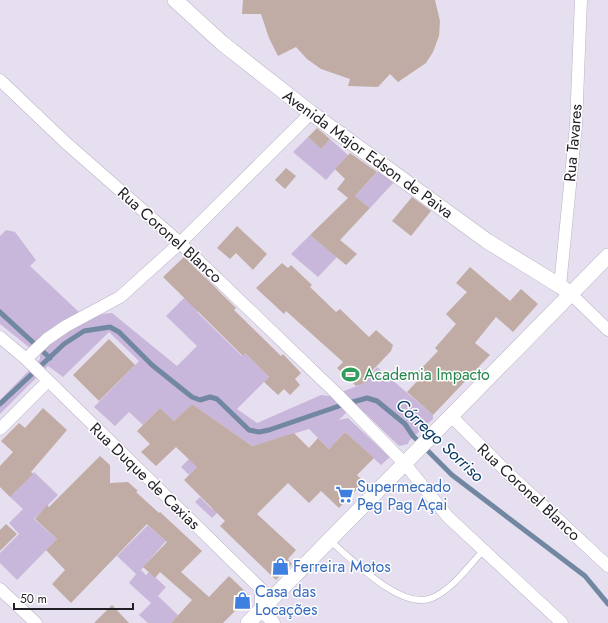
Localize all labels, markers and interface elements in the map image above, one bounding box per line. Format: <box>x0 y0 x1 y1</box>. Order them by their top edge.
street label: Avenida Major Edson de Paiva <box>278 84 458 224</box>
street label: Rua Tavares <box>558 103 588 183</box>
street label: Rua Coronel Blanco <box>113 182 228 288</box>
place label: Academia Impacto <box>364 363 490 386</box>
sports icon: Academia Impacto <box>341 364 361 384</box>
water label: Córrego Sorriso <box>391 393 489 487</box>
street label: Rua Duque de Caxias <box>85 417 205 535</box>
street label: Rua Coronel Blanco <box>472 438 586 546</box>
place label: Supermecado Peg Pag Açai <box>357 475 451 516</box>
supermarket icon: Supermecado Peg Pag Açai <box>334 485 354 505</box>
place label: Ferreira Motos <box>293 555 391 578</box>
shop icon: Ferreira Motos <box>270 556 290 576</box>
place label: Casa das Locações <box>255 580 317 621</box>
scale bar <box>14 585 133 611</box>
text: 50 m <box>20 590 47 608</box>
shop icon: Casa das Locações <box>232 590 252 610</box>

